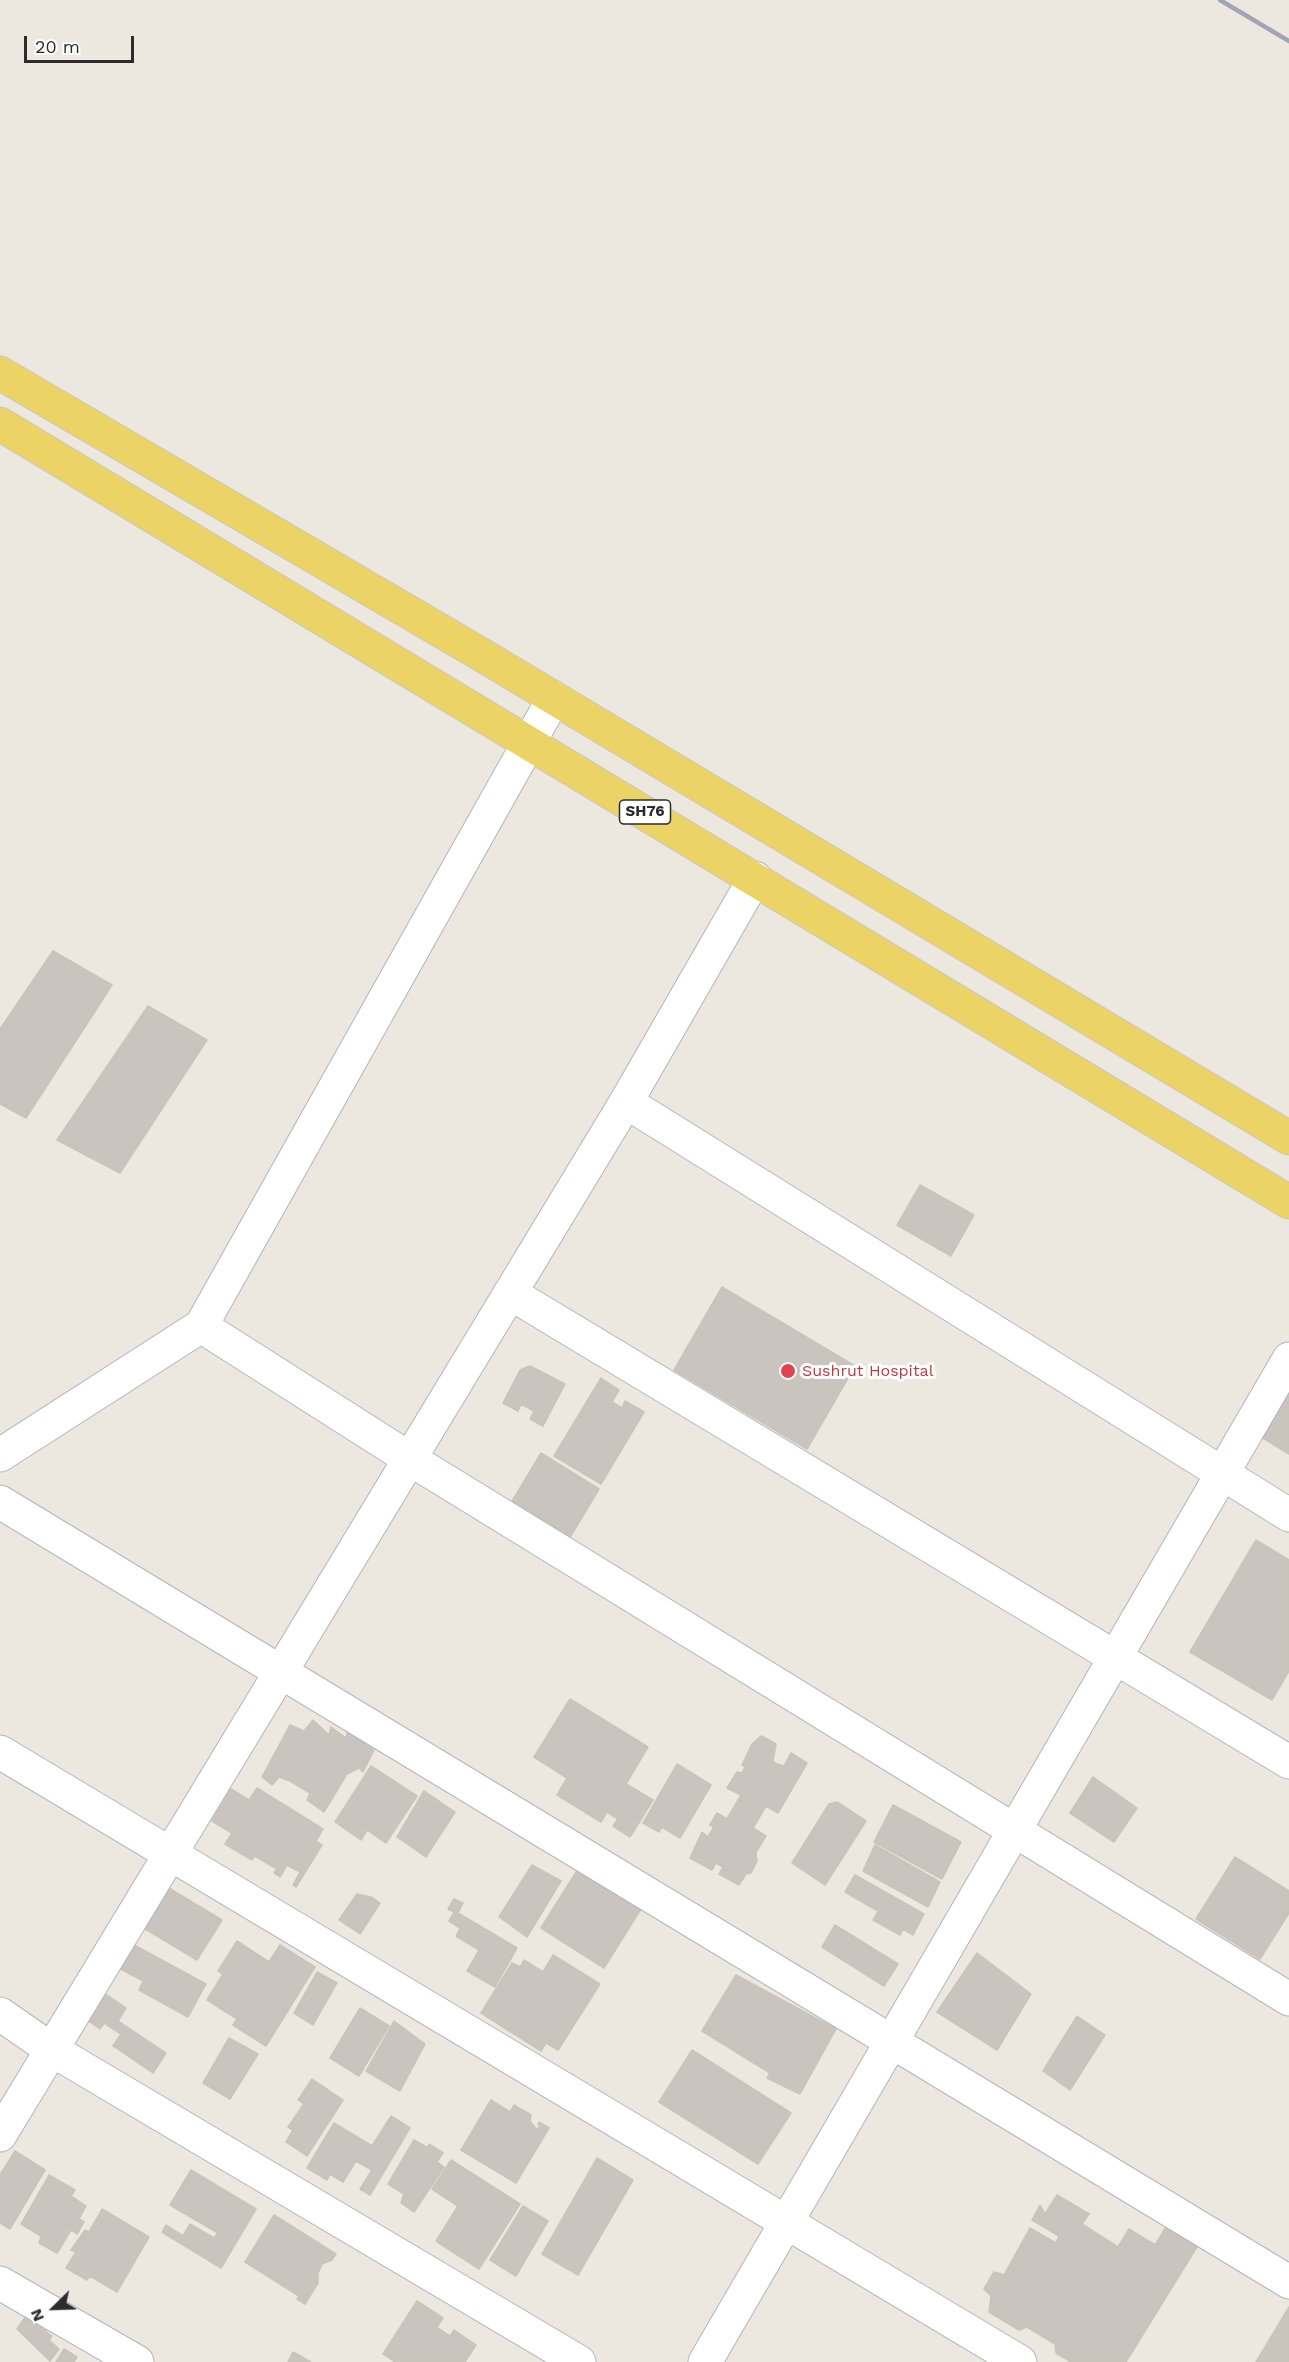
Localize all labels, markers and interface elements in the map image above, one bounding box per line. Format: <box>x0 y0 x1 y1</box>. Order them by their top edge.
scale bar <box>27 24 136 62</box>
text: 20 m <box>35 36 80 57</box>
road number: SH76 <box>620 800 670 824</box>
place label: Sushrut Hospital <box>802 1361 934 1381</box>
marker: Sushrut Hospital <box>779 1362 797 1380</box>
north arrow <box>24 2278 84 2338</box>
text: N <box>26 2306 48 2324</box>

